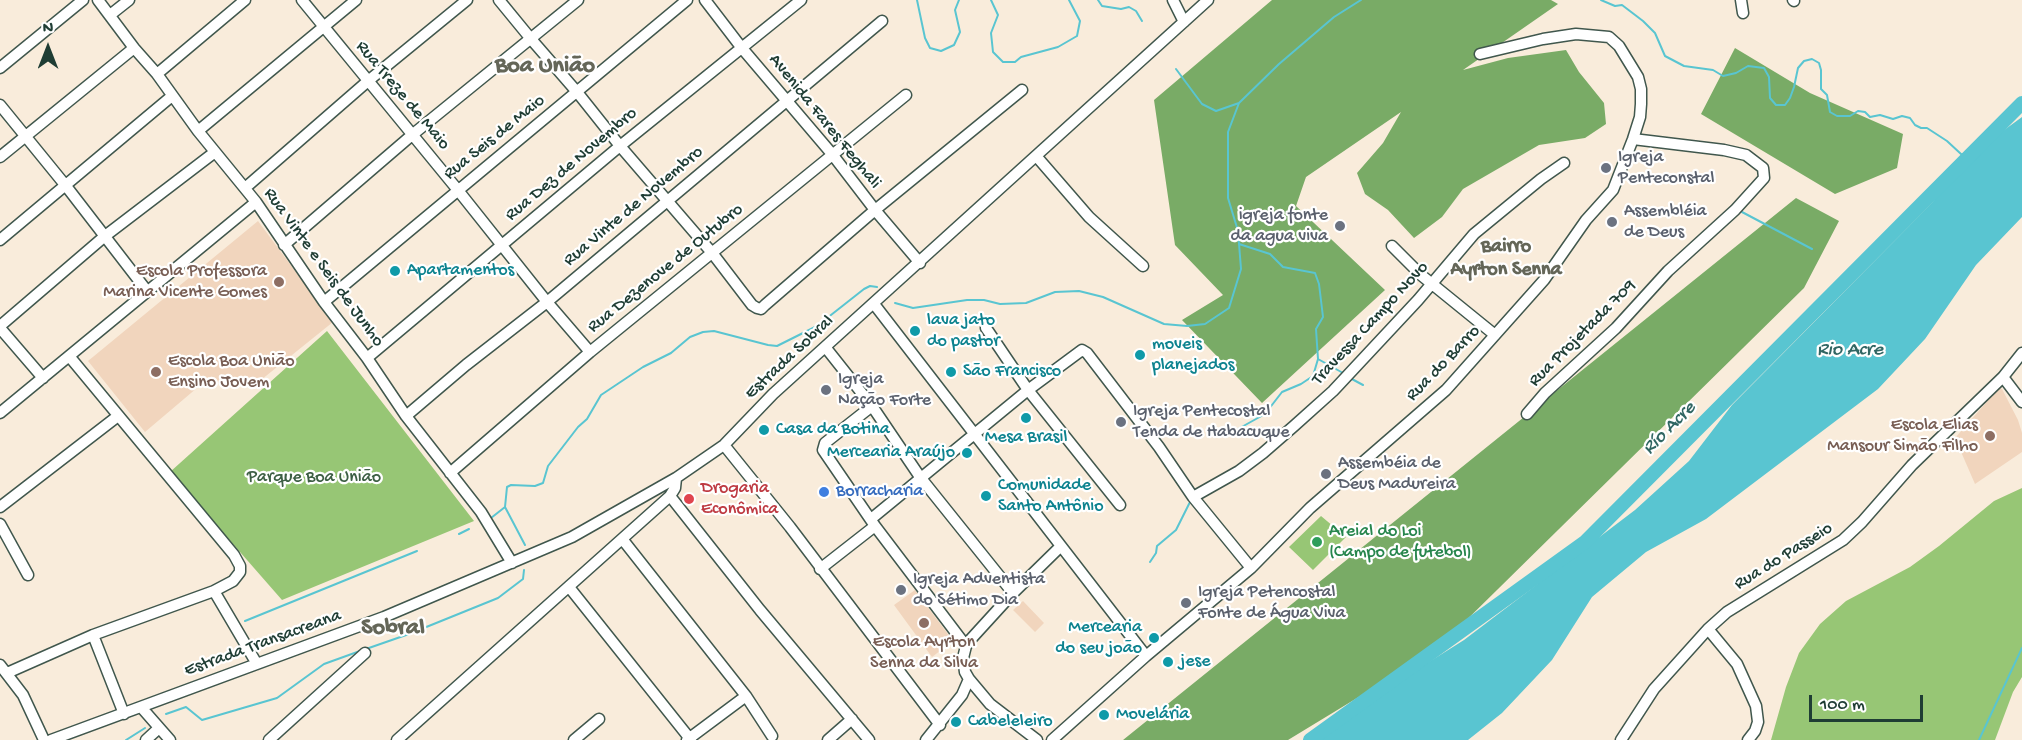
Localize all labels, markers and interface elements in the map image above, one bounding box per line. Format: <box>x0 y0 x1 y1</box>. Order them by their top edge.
north arrow <box>18 18 78 78</box>
text: N <box>43 20 53 39</box>
street label: Rua Treze de Maio <box>350 37 454 155</box>
street label: Avenida Fares Feghali <box>763 50 885 194</box>
district label: Boa União <box>495 53 595 81</box>
street label: Rua Seis de Maio <box>440 90 550 186</box>
street label: Rua Dez de Novembro <box>502 103 642 227</box>
street label: Rua Vinte de Novembro <box>560 142 708 272</box>
place label: Igreja Penteconstal <box>1618 147 1714 190</box>
marker: Igreja Penteconstal <box>1599 161 1613 175</box>
street label: Rua Vinte e Seis de Junho <box>258 184 388 352</box>
street label: Rua Dezenove de Outubro <box>584 200 748 338</box>
place label: Assembléia de Deus <box>1624 201 1707 244</box>
place label: igreja fonte da agua viva <box>1230 205 1328 248</box>
marker: Assembléia de Deus <box>1605 215 1619 229</box>
marker: igreja fonte da agua viva <box>1333 219 1347 233</box>
district label: Bairro Ayrton Senna <box>1450 236 1562 283</box>
street label: Travessa Campo Novo <box>1308 258 1434 390</box>
place label: Apartamentos <box>407 260 514 282</box>
place label: Escola Professora Marina Vicente Gomes <box>103 261 267 304</box>
marker: Apartamentos <box>388 264 402 278</box>
marker: Escola Professora Marina Vicente Gomes <box>272 275 286 289</box>
street label: Rua Projetada 709 <box>1525 276 1641 392</box>
place label: lava jato do pastor <box>927 310 1000 352</box>
street label: Estrada Sobral <box>741 311 839 405</box>
street label: Rua do Barro <box>1402 321 1486 407</box>
marker: lava jato do pastor <box>908 324 922 338</box>
place label: moveis planejados <box>1152 334 1234 376</box>
water label: Rio Acre <box>1817 339 1883 363</box>
marker: moveis planejados <box>1133 348 1147 362</box>
place label: Escola Boa União Ensino Jovem <box>168 351 295 394</box>
place label: São Francisco <box>963 361 1061 383</box>
marker: Escola Boa União Ensino Jovem <box>149 365 163 379</box>
marker: São Francisco <box>944 365 958 379</box>
place label: Igreja Nação Forte <box>838 369 931 412</box>
marker: Igreja Nação Forte <box>819 383 833 397</box>
water label: Río Acre <box>1638 397 1702 461</box>
place label: Igreja Pentecostal Tenda de Habacuque <box>1133 401 1289 444</box>
marker: Mesa Brasil <box>1019 411 1033 425</box>
marker: Igreja Pentecostal Tenda de Habacuque <box>1114 415 1128 429</box>
place label: Escola Elias Mansour Simão Filho <box>1827 415 1978 458</box>
place label: Casa da Botina <box>776 419 890 441</box>
marker: Casa da Botina <box>757 423 771 437</box>
place label: Mesa Brasil <box>985 427 1067 449</box>
marker: Escola Elias Mansour Simão Filho <box>1983 429 1997 443</box>
place label: Mercearia Araújo <box>827 442 955 464</box>
marker: Mercearia Araújo <box>960 446 974 460</box>
place label: Assembéia de Deus Madureira <box>1338 453 1456 496</box>
park label: Parque Boa União <box>247 467 381 489</box>
marker: Assembéia de Deus Madureira <box>1319 467 1333 481</box>
place label: Comunidade Santo Antônio <box>998 475 1104 518</box>
place label: Drogaria Econômica <box>701 478 778 520</box>
place label: Borracharia <box>836 481 923 503</box>
marker: Borracharia <box>817 485 831 499</box>
marker: Comunidade Santo Antônio <box>979 489 993 503</box>
marker: Drogaria Econômica <box>682 492 696 506</box>
street label: Rua do Passeio <box>1731 518 1837 596</box>
place label: Areial do Loi (Campo de futebol) <box>1329 521 1472 564</box>
marker: Areial do Loi (Campo de futebol) <box>1310 535 1324 549</box>
place label: Igreja Adventista do Sétimo Dia <box>913 569 1045 612</box>
place label: Igreja Petencostal Fonte de Água Viva <box>1198 582 1346 624</box>
marker: Igreja Adventista do Sétimo Dia <box>894 583 908 597</box>
marker: Igreja Petencostal Fonte de Água Viva <box>1179 596 1193 610</box>
street label: Estrada Transacreana <box>182 606 344 682</box>
district label: Sobral <box>361 615 425 643</box>
marker: Escola Ayrton Senna da Silva <box>917 616 931 630</box>
place label: Mercearia do seu joão <box>1055 617 1142 660</box>
marker: Mercearia do seu joão <box>1147 631 1161 645</box>
place label: Escola Ayrton Senna da Silva <box>870 632 978 674</box>
place label: jese <box>1180 651 1210 673</box>
marker: jese <box>1161 655 1175 669</box>
scale bar <box>1812 683 1926 721</box>
text: 100 m <box>1820 695 1865 716</box>
place label: Movelária <box>1116 704 1189 726</box>
marker: Movelária <box>1097 708 1111 722</box>
place label: Cabeleleiro <box>968 711 1053 733</box>
marker: Cabeleleiro <box>949 715 963 729</box>

